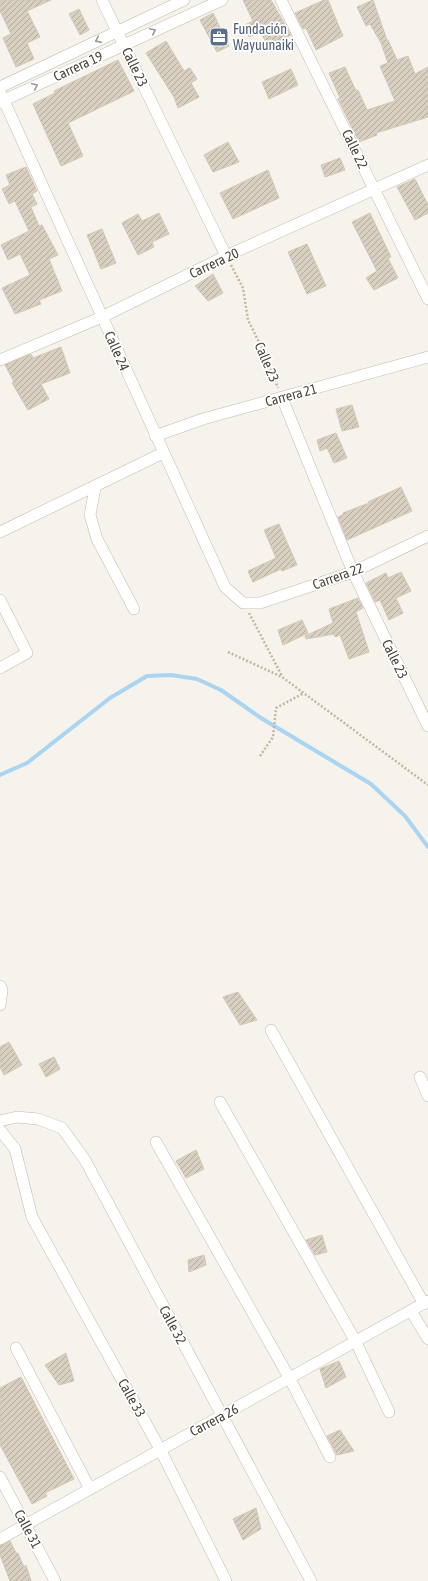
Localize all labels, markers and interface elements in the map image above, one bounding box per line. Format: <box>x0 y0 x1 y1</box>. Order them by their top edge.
place label: Fundación Wayuunaiki <box>233 21 294 53</box>
office icon: Fundación Wayuunaiki <box>208 26 230 48</box>
one-way arrow <box>149 28 157 36</box>
one-way arrow <box>95 35 102 43</box>
street label: Calle 23 <box>119 45 151 89</box>
street label: Carrera 19 <box>51 48 105 84</box>
one-way arrow <box>31 83 39 91</box>
street label: Calle 22 <box>339 127 371 171</box>
street label: Carrera 20 <box>187 244 242 281</box>
street label: Calle 24 <box>101 329 133 374</box>
street label: Calle 23 <box>252 340 282 384</box>
street label: Carrera 21 <box>263 380 319 410</box>
street label: Carrera 22 <box>310 559 366 593</box>
street label: Calle 23 <box>379 637 411 681</box>
street label: Calle 32 <box>156 1303 190 1347</box>
street label: Calle 33 <box>115 1376 149 1420</box>
street label: Carrera 26 <box>187 1400 241 1439</box>
street label: Calle 31 <box>11 1507 45 1551</box>

